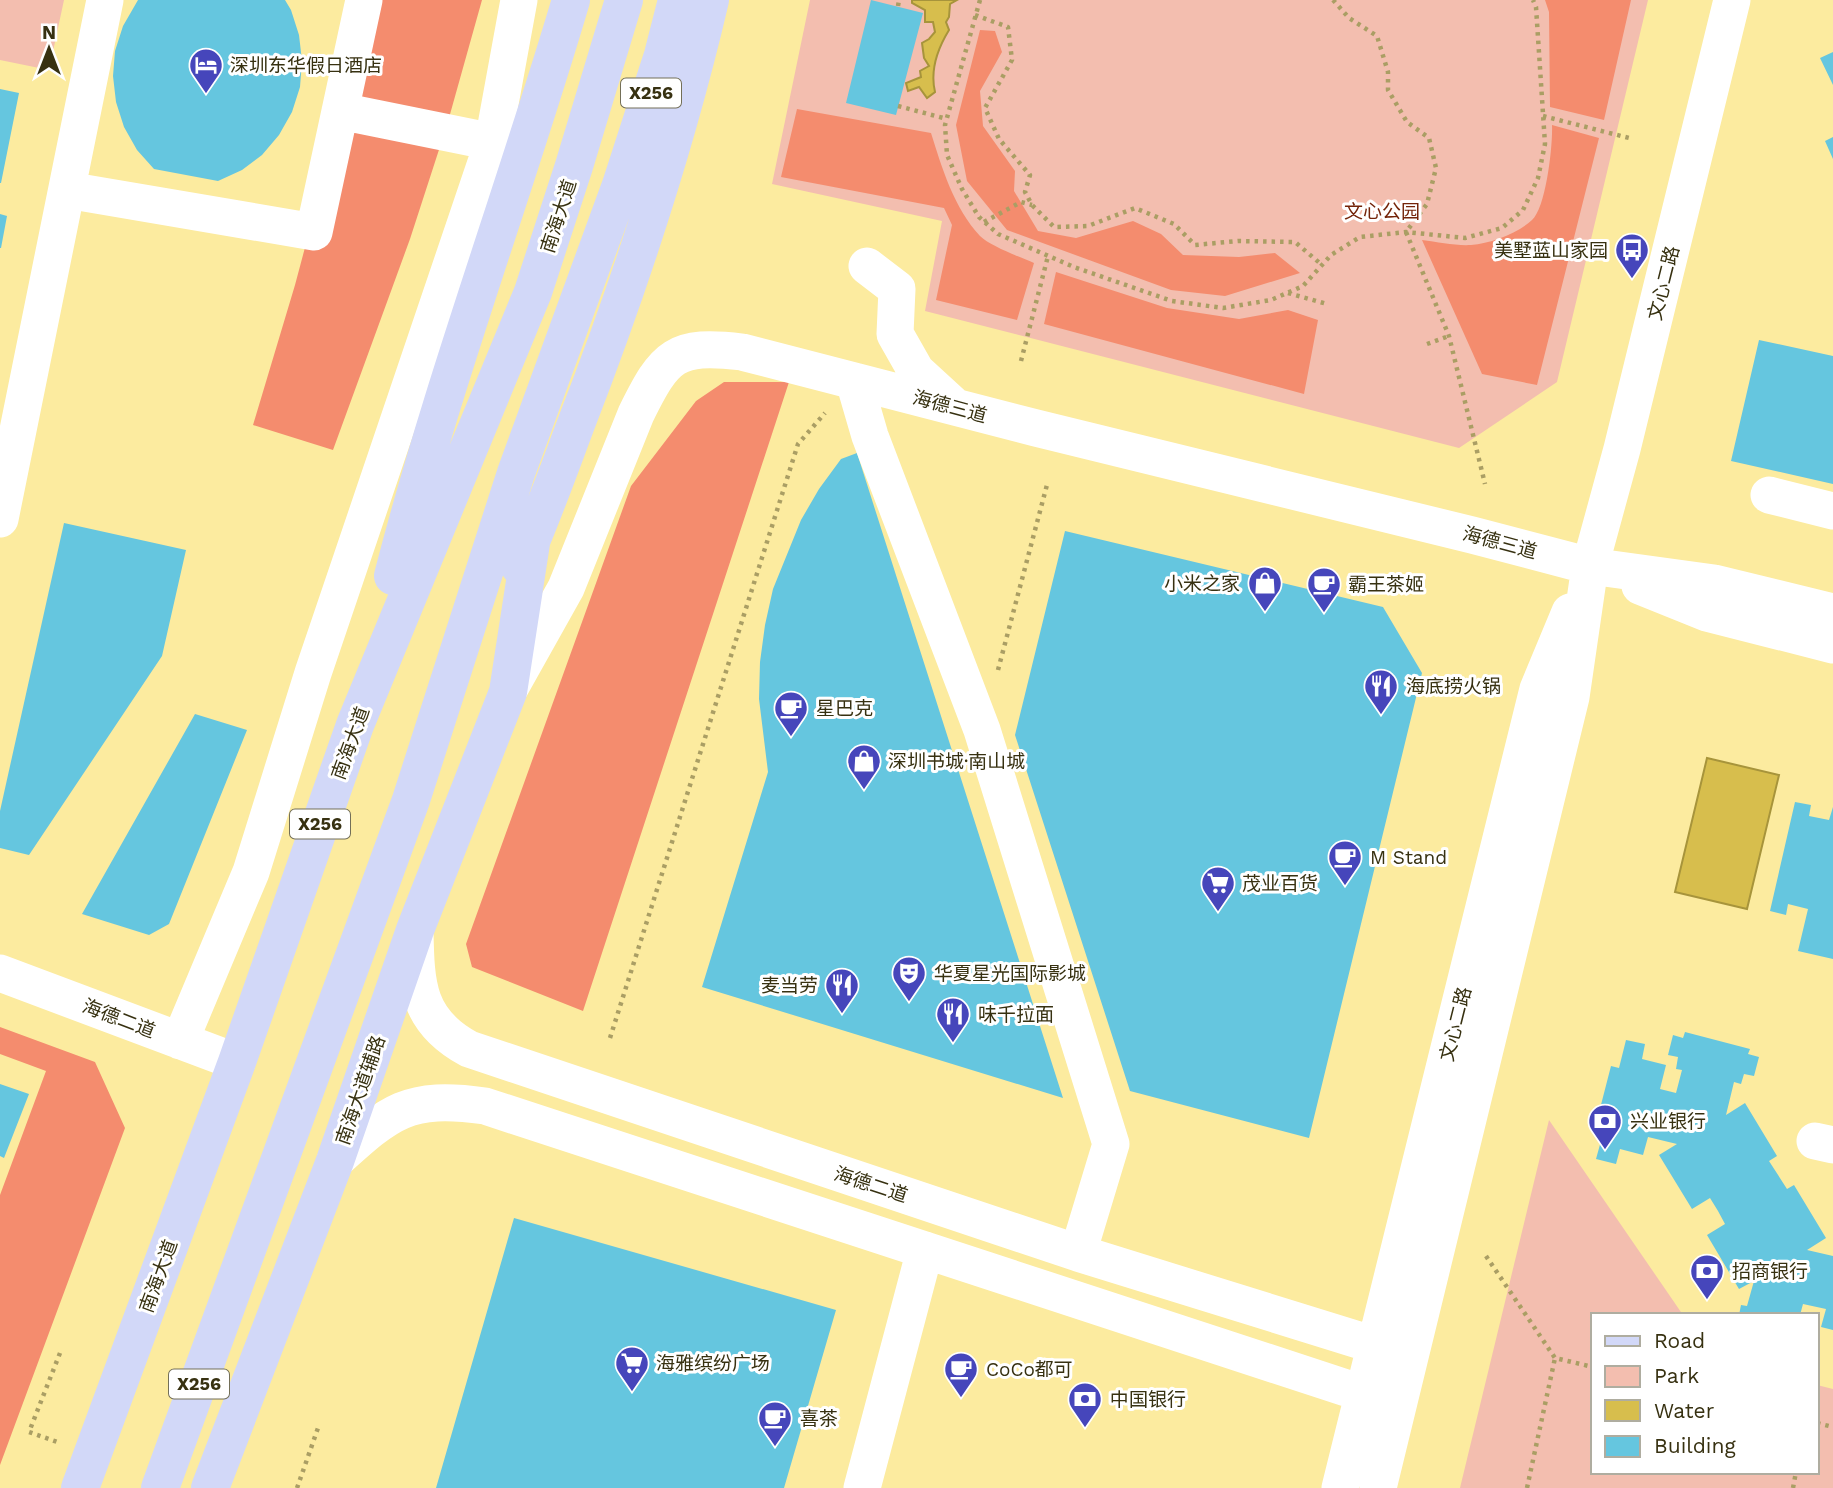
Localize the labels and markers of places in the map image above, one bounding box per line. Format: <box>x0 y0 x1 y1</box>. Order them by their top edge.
hotel icon: 深圳东华假日酒店 <box>187 46 225 95</box>
place label: 深圳东华假日酒店 <box>230 54 382 77</box>
bus stop icon: 美墅蓝山家园 <box>1613 231 1651 280</box>
place label: 美墅蓝山家园 <box>1494 239 1608 262</box>
shop icon: 小米之家 <box>1246 564 1284 613</box>
cafe icon: 霸王茶姬 <box>1305 565 1343 614</box>
place label: 小米之家 <box>1164 572 1240 595</box>
place label: 霸王茶姬 <box>1348 573 1424 596</box>
restaurant icon: 海底捞火锅 <box>1362 667 1400 716</box>
place label: 海底捞火锅 <box>1406 675 1501 698</box>
cafe icon: 星巴克 <box>772 689 810 738</box>
place label: 星巴克 <box>816 697 873 720</box>
shop icon: 深圳书城·南山城 <box>845 742 883 791</box>
place label: 深圳书城·南山城 <box>888 750 1025 773</box>
cafe icon: M Stand <box>1326 838 1364 887</box>
place label: M Stand <box>1370 846 1447 869</box>
supermarket icon: 茂业百货 <box>1199 864 1237 913</box>
place label: 茂业百货 <box>1242 872 1318 895</box>
theatre icon: 华夏星光国际影城 <box>890 954 928 1003</box>
place label: 华夏星光国际影城 <box>934 962 1086 985</box>
restaurant icon: 麦当劳 <box>823 966 861 1015</box>
place label: 麦当劳 <box>761 974 818 997</box>
restaurant icon: 味千拉面 <box>934 995 972 1044</box>
place label: 味千拉面 <box>978 1003 1054 1026</box>
bank icon: 兴业银行 <box>1586 1102 1624 1151</box>
place label: 兴业银行 <box>1630 1110 1706 1133</box>
bank icon: 招商银行 <box>1688 1252 1726 1301</box>
place label: 招商银行 <box>1732 1260 1808 1283</box>
supermarket icon: 海雅缤纷广场 <box>613 1344 651 1393</box>
cafe icon: CoCo都可 <box>942 1350 980 1399</box>
place label: 海雅缤纷广场 <box>656 1352 770 1375</box>
place label: CoCo都可 <box>986 1358 1073 1381</box>
bank icon: 中国银行 <box>1066 1380 1104 1429</box>
place label: 中国银行 <box>1110 1388 1186 1411</box>
cafe icon: 喜茶 <box>756 1399 794 1448</box>
place label: 喜茶 <box>800 1407 838 1430</box>

